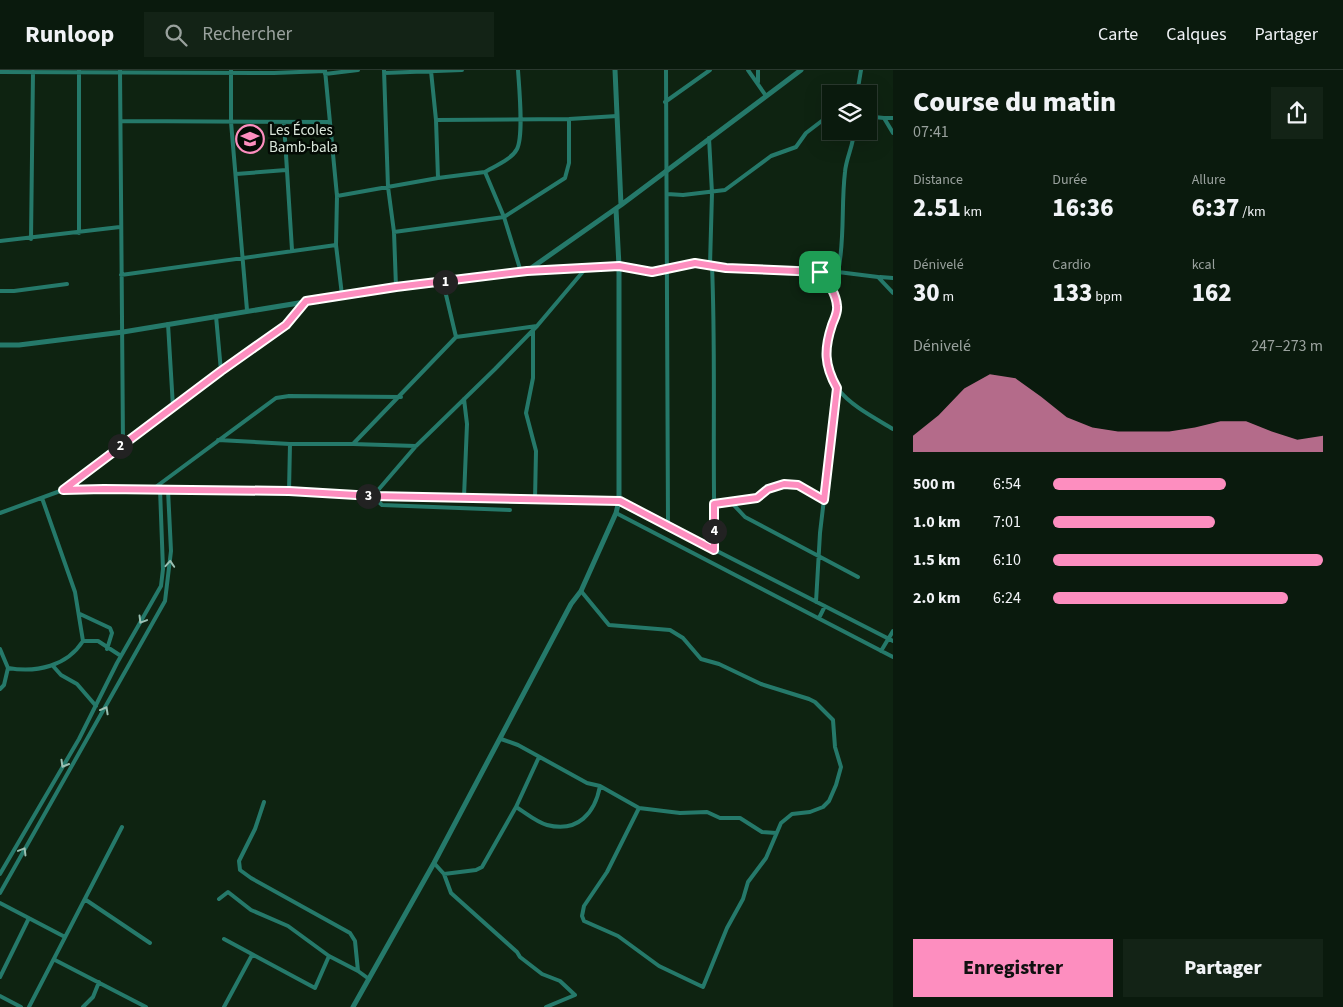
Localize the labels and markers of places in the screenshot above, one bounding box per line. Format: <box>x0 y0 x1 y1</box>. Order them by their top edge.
place label: Les Écoles Bamb-bala <box>269 120 338 158</box>
school or university icon: Les Écoles Bamb-bala <box>235 124 265 154</box>
pin <box>799 251 841 293</box>
pin: 1 <box>432 270 458 294</box>
pin: 2 <box>108 434 132 458</box>
pin: 3 <box>356 484 380 508</box>
pin: 4 <box>702 518 726 544</box>

